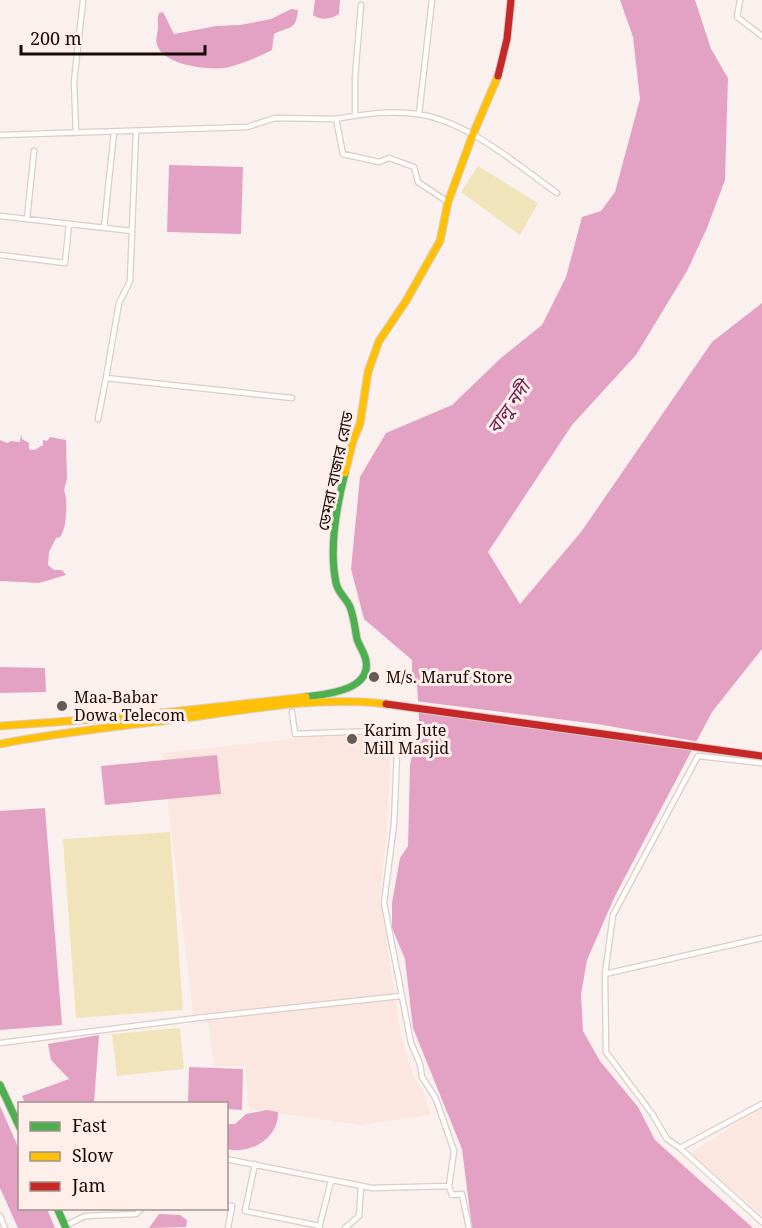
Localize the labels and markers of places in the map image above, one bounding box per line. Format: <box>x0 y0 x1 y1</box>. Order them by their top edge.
place label: M/s. Maruf Store <box>386 666 512 688</box>
marker: M/s. Maruf Store <box>367 670 381 684</box>
place label: Maa-Babar Dowa Telecom <box>74 686 185 726</box>
marker: Maa-Babar Dowa Telecom <box>55 699 69 713</box>
place label: Karim Jute Mill Masjid <box>364 719 449 759</box>
marker: Karim Jute Mill Masjid <box>345 732 359 746</box>

